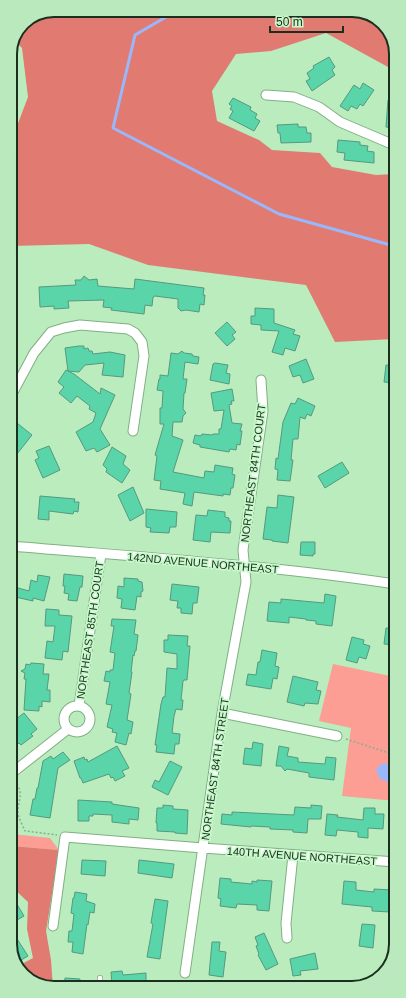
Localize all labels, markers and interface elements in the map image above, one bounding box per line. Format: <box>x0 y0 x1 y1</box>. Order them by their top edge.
scale bar <box>270 8 343 34</box>
text: 50 m <box>276 15 303 29</box>
street label: NORTHEAST 84TH COURT <box>239 403 267 543</box>
street label: 142ND AVENUE NORTHEAST <box>127 550 279 576</box>
street label: NORTHEAST 85TH COURT <box>74 560 106 700</box>
street label: NORTHEAST 84TH STREET <box>199 697 231 841</box>
street label: 140TH AVENUE NORTHEAST <box>226 845 378 867</box>

